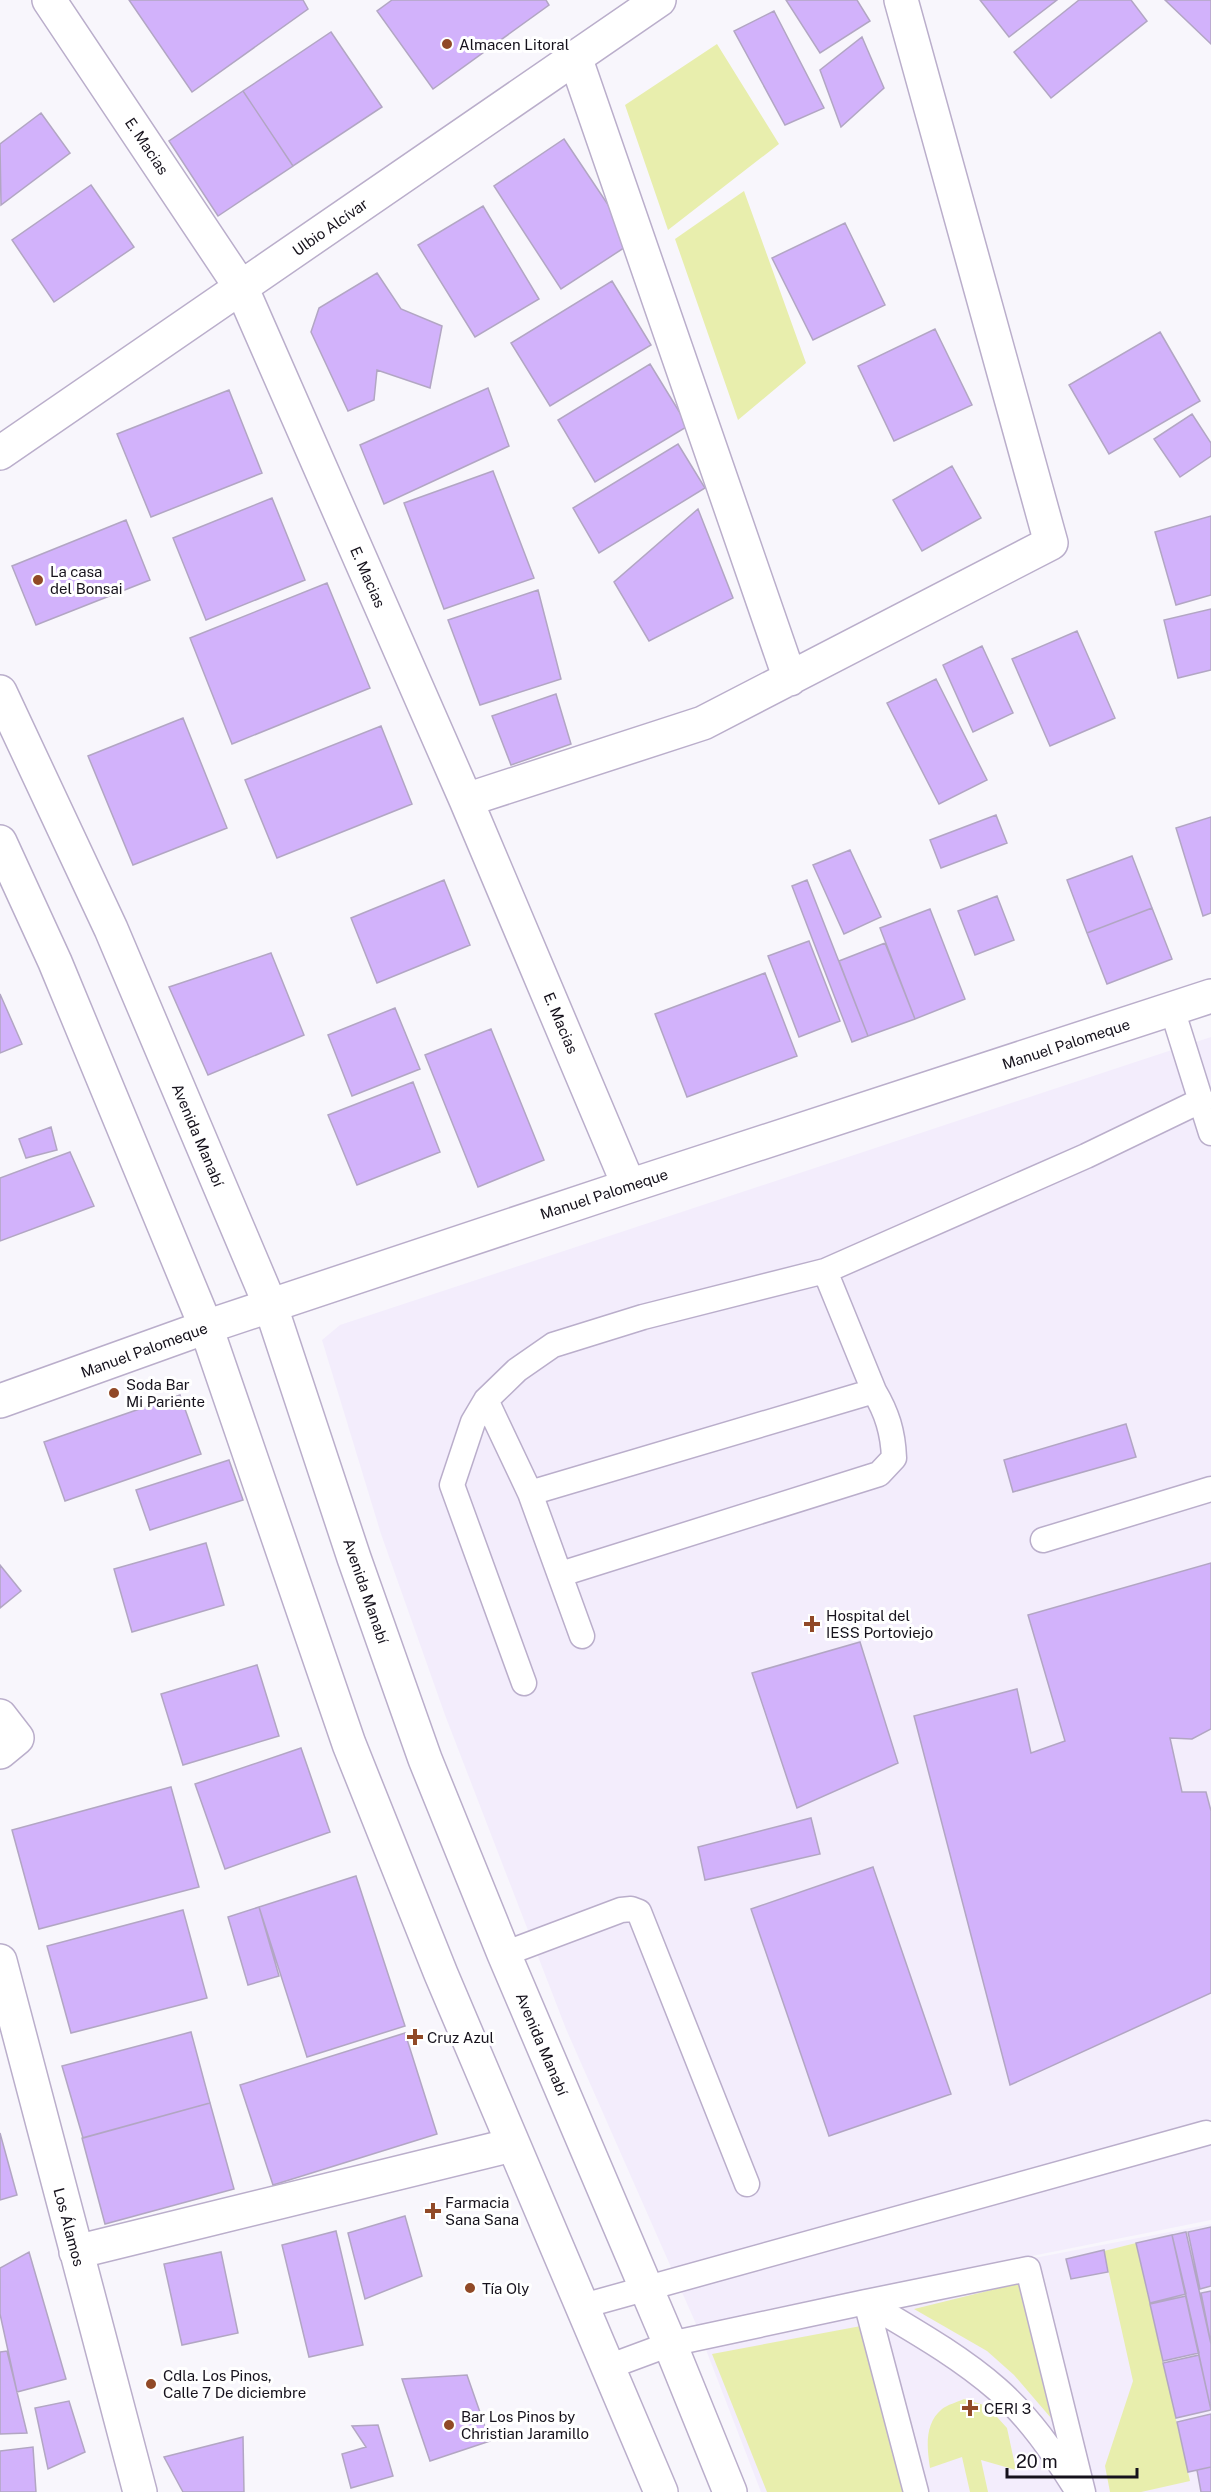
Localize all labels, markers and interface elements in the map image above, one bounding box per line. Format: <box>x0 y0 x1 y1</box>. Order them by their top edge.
place label: Almacen Litoral <box>459 36 569 53</box>
marker: Almacen Litoral <box>440 37 454 51</box>
street label: E. Macias <box>122 114 172 178</box>
street label: Ulbio Alcívar <box>289 195 371 259</box>
street label: E. Macias <box>347 544 389 610</box>
place label: La casa del Bonsai <box>50 563 122 597</box>
marker: La casa del Bonsai <box>31 573 45 587</box>
street label: E. Macias <box>540 990 582 1056</box>
street label: Manuel Palomeque <box>1000 1015 1132 1073</box>
street label: Avenida Manabí <box>169 1081 227 1189</box>
street label: Manuel Palomeque <box>538 1165 670 1223</box>
street label: Manuel Palomeque <box>78 1319 210 1381</box>
place label: Soda Bar Mi Pariente <box>126 1376 205 1410</box>
marker: Soda Bar Mi Pariente <box>107 1386 121 1400</box>
street label: Avenida Manabí <box>340 1536 392 1646</box>
place label: Hospital del IESS Portoviejo <box>826 1607 933 1641</box>
marker: Hospital del IESS Portoviejo <box>803 1615 821 1633</box>
street label: Avenida Manabí <box>513 1990 571 2098</box>
place label: Cruz Azul <box>427 2029 494 2046</box>
marker: Cruz Azul <box>408 2030 422 2044</box>
street label: Los Álamos <box>50 2186 88 2268</box>
place label: Farmacia Sana Sana <box>445 2194 519 2228</box>
marker: Farmacia Sana Sana <box>426 2204 440 2218</box>
place label: Tía Oly <box>482 2280 529 2297</box>
marker: Tía Oly <box>463 2281 477 2295</box>
place label: Cdla. Los Pinos, Calle 7 De diciembre <box>163 2367 306 2401</box>
marker: Cdla. Los Pinos, Calle 7 De diciembre <box>144 2377 158 2391</box>
marker: CERI 3 <box>961 2399 979 2417</box>
place label: CERI 3 <box>984 2400 1031 2417</box>
place label: Bar Los Pinos by Christian Jaramillo <box>461 2408 589 2442</box>
marker: Bar Los Pinos by Christian Jaramillo <box>442 2418 456 2432</box>
scale bar <box>1007 2441 1138 2479</box>
text: 20 m <box>1016 2451 1058 2472</box>

